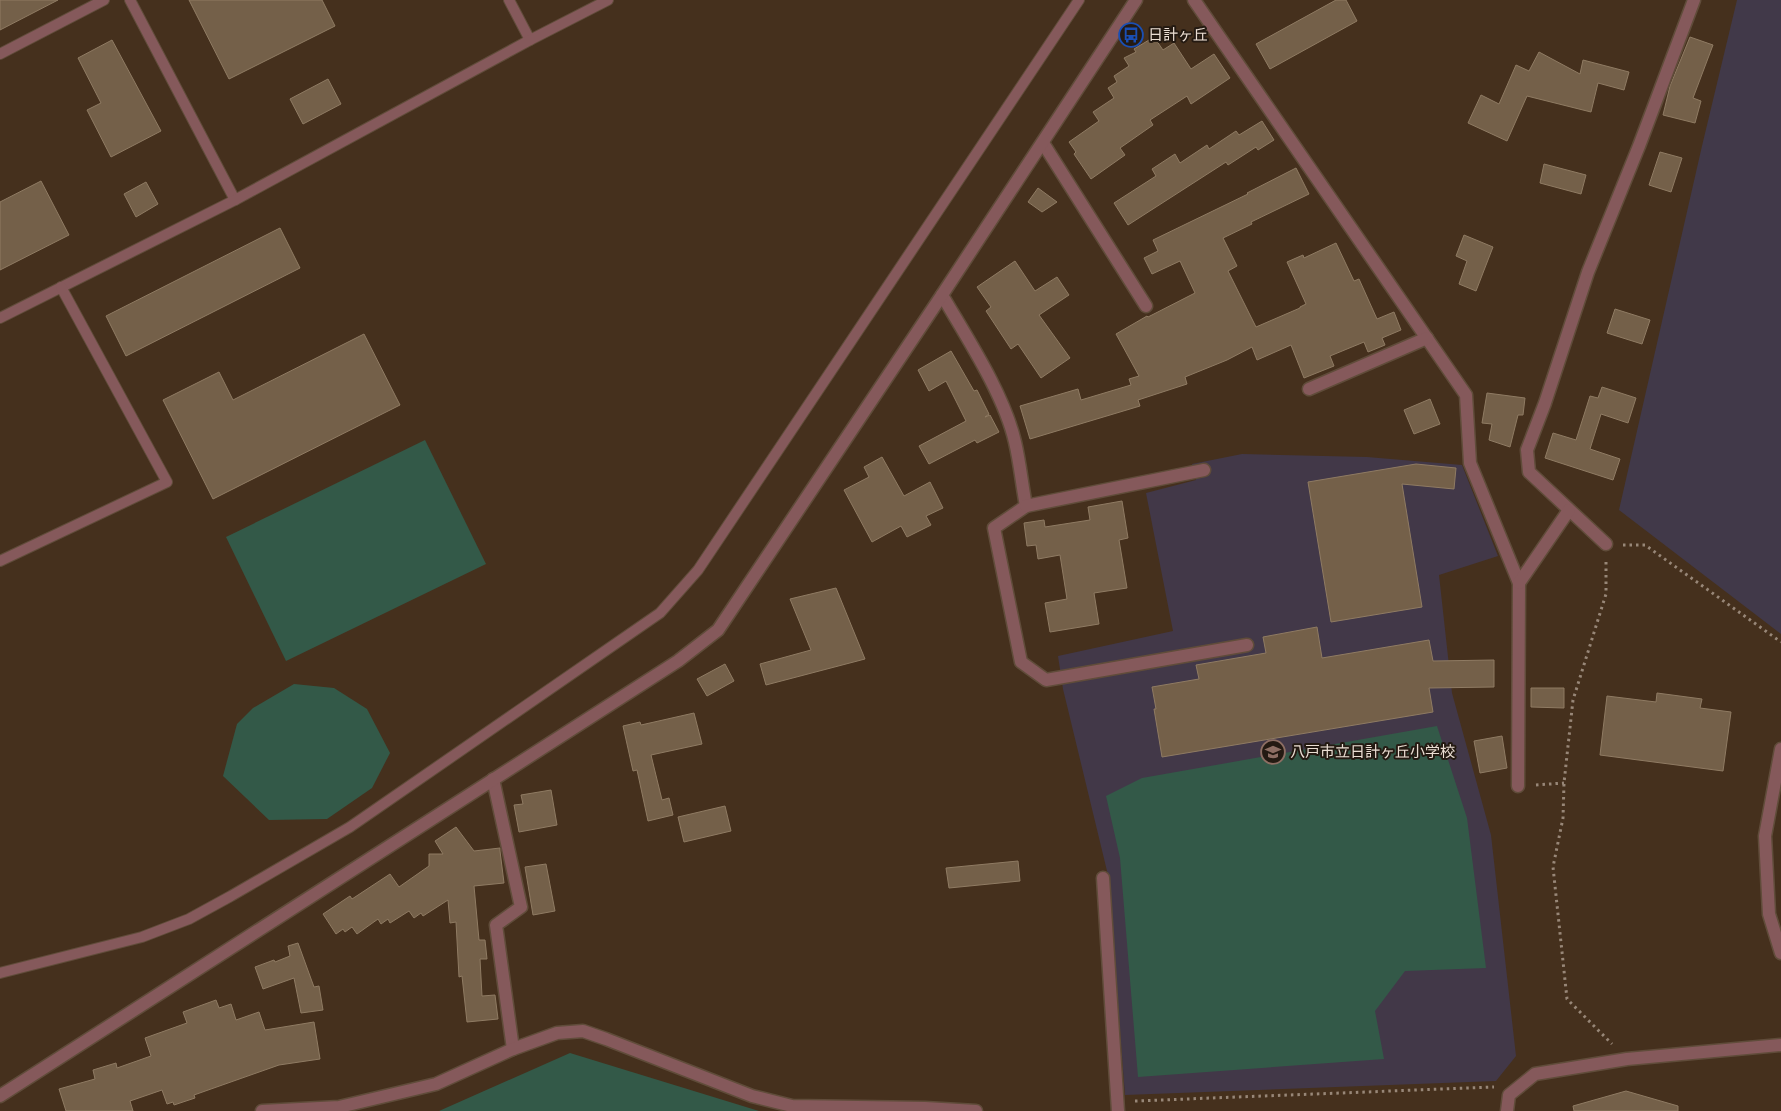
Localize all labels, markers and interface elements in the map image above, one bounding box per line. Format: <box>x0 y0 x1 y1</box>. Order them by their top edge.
bus stop icon: 日計ヶ丘 <box>1118 22 1144 48</box>
place label: 日計ヶ丘 <box>1148 26 1208 44</box>
school or university icon: 八戸市立日計ヶ丘小学校 <box>1260 739 1286 765</box>
place label: 八戸市立日計ヶ丘小学校 <box>1290 743 1455 761</box>

